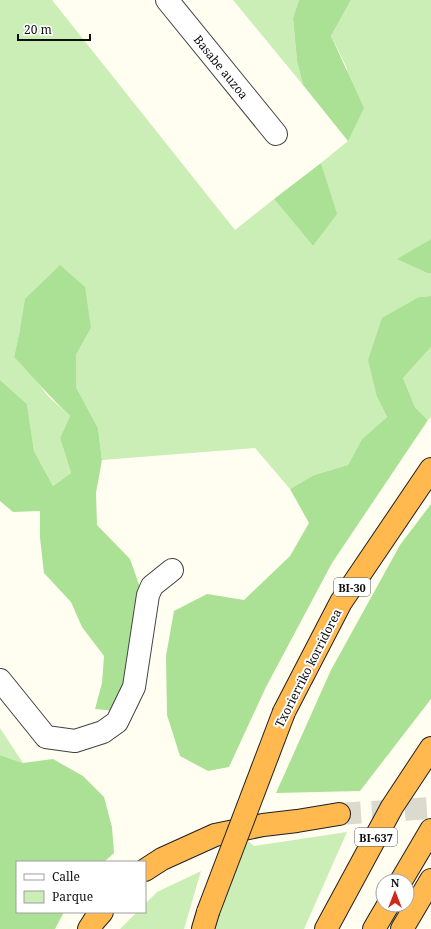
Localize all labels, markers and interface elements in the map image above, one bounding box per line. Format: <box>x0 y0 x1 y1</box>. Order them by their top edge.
scale bar <box>18 16 90 42</box>
text: 20 m <box>24 21 52 38</box>
street label: Basabe auzoa <box>190 31 252 103</box>
road number: BI-30 <box>334 578 370 596</box>
street label: Txorierriko korridorea <box>271 606 345 730</box>
road number: BI-637 <box>355 828 397 846</box>
legend <box>16 861 146 913</box>
text: Calle <box>52 868 80 885</box>
north arrow <box>375 873 415 913</box>
text: N <box>391 875 400 890</box>
text: Parque <box>52 888 93 905</box>

